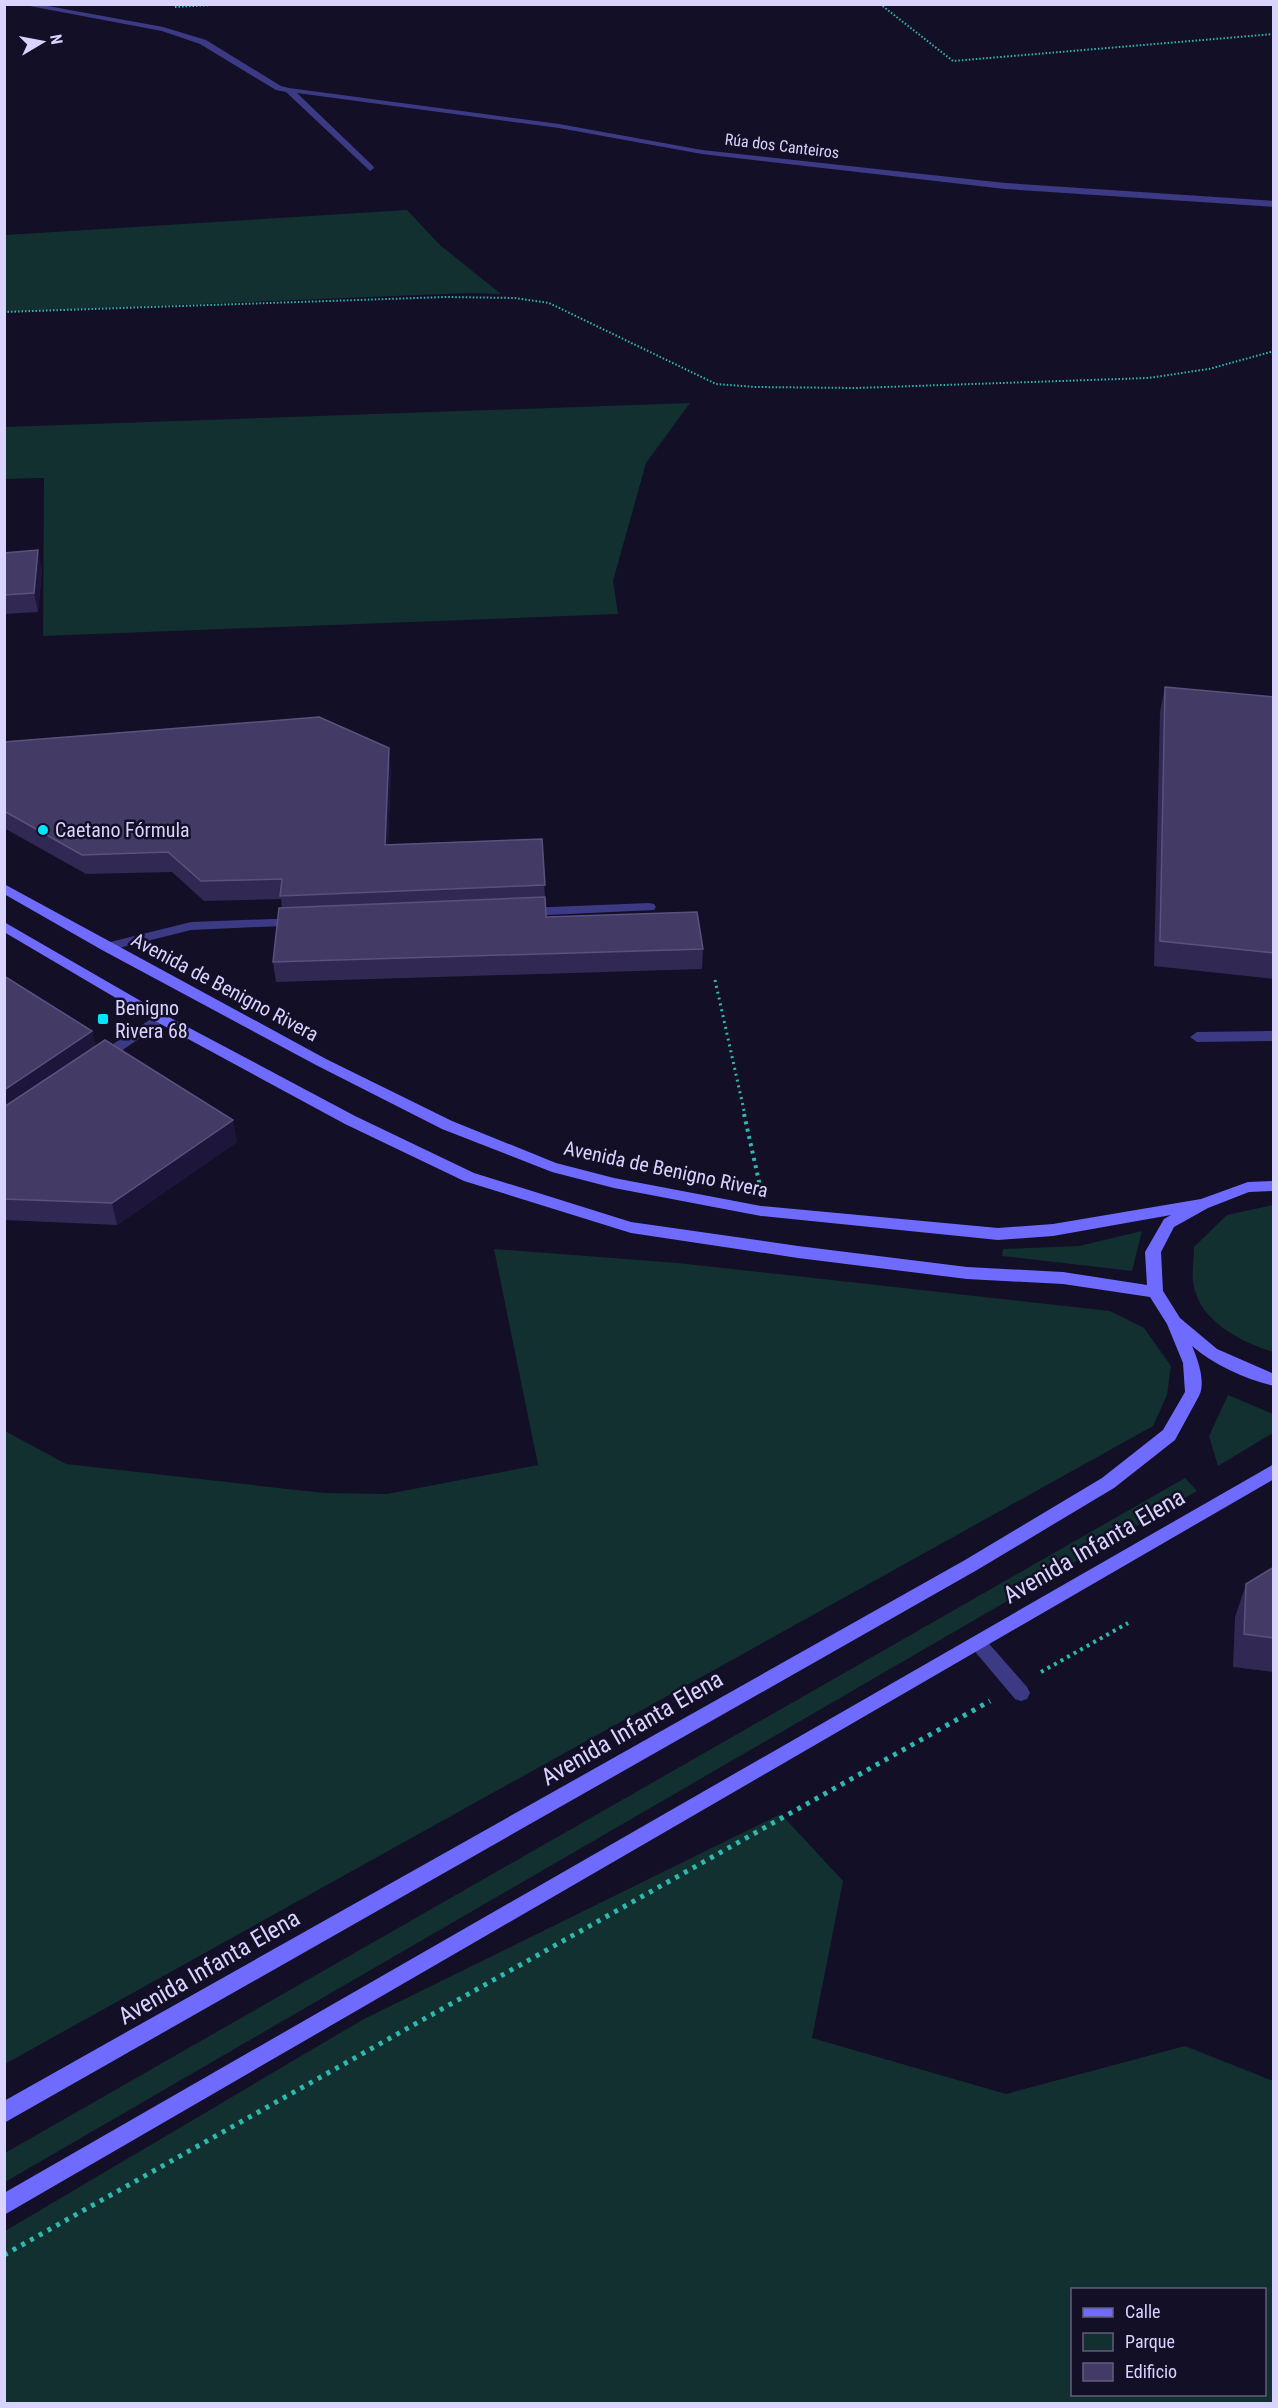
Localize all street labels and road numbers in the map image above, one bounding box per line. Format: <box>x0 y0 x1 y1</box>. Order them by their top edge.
street label: Rúa dos Canteiros <box>724 130 840 162</box>
street label: Avenida de Benigno Rivera <box>127 928 323 1046</box>
street label: Avenida de Benigno Rivera <box>562 1136 770 1202</box>
street label: Avenida Infanta Elena <box>998 1483 1190 1609</box>
street label: Avenida Infanta Elena <box>536 1665 728 1791</box>
street label: Avenida Infanta Elena <box>113 1904 305 2030</box>

